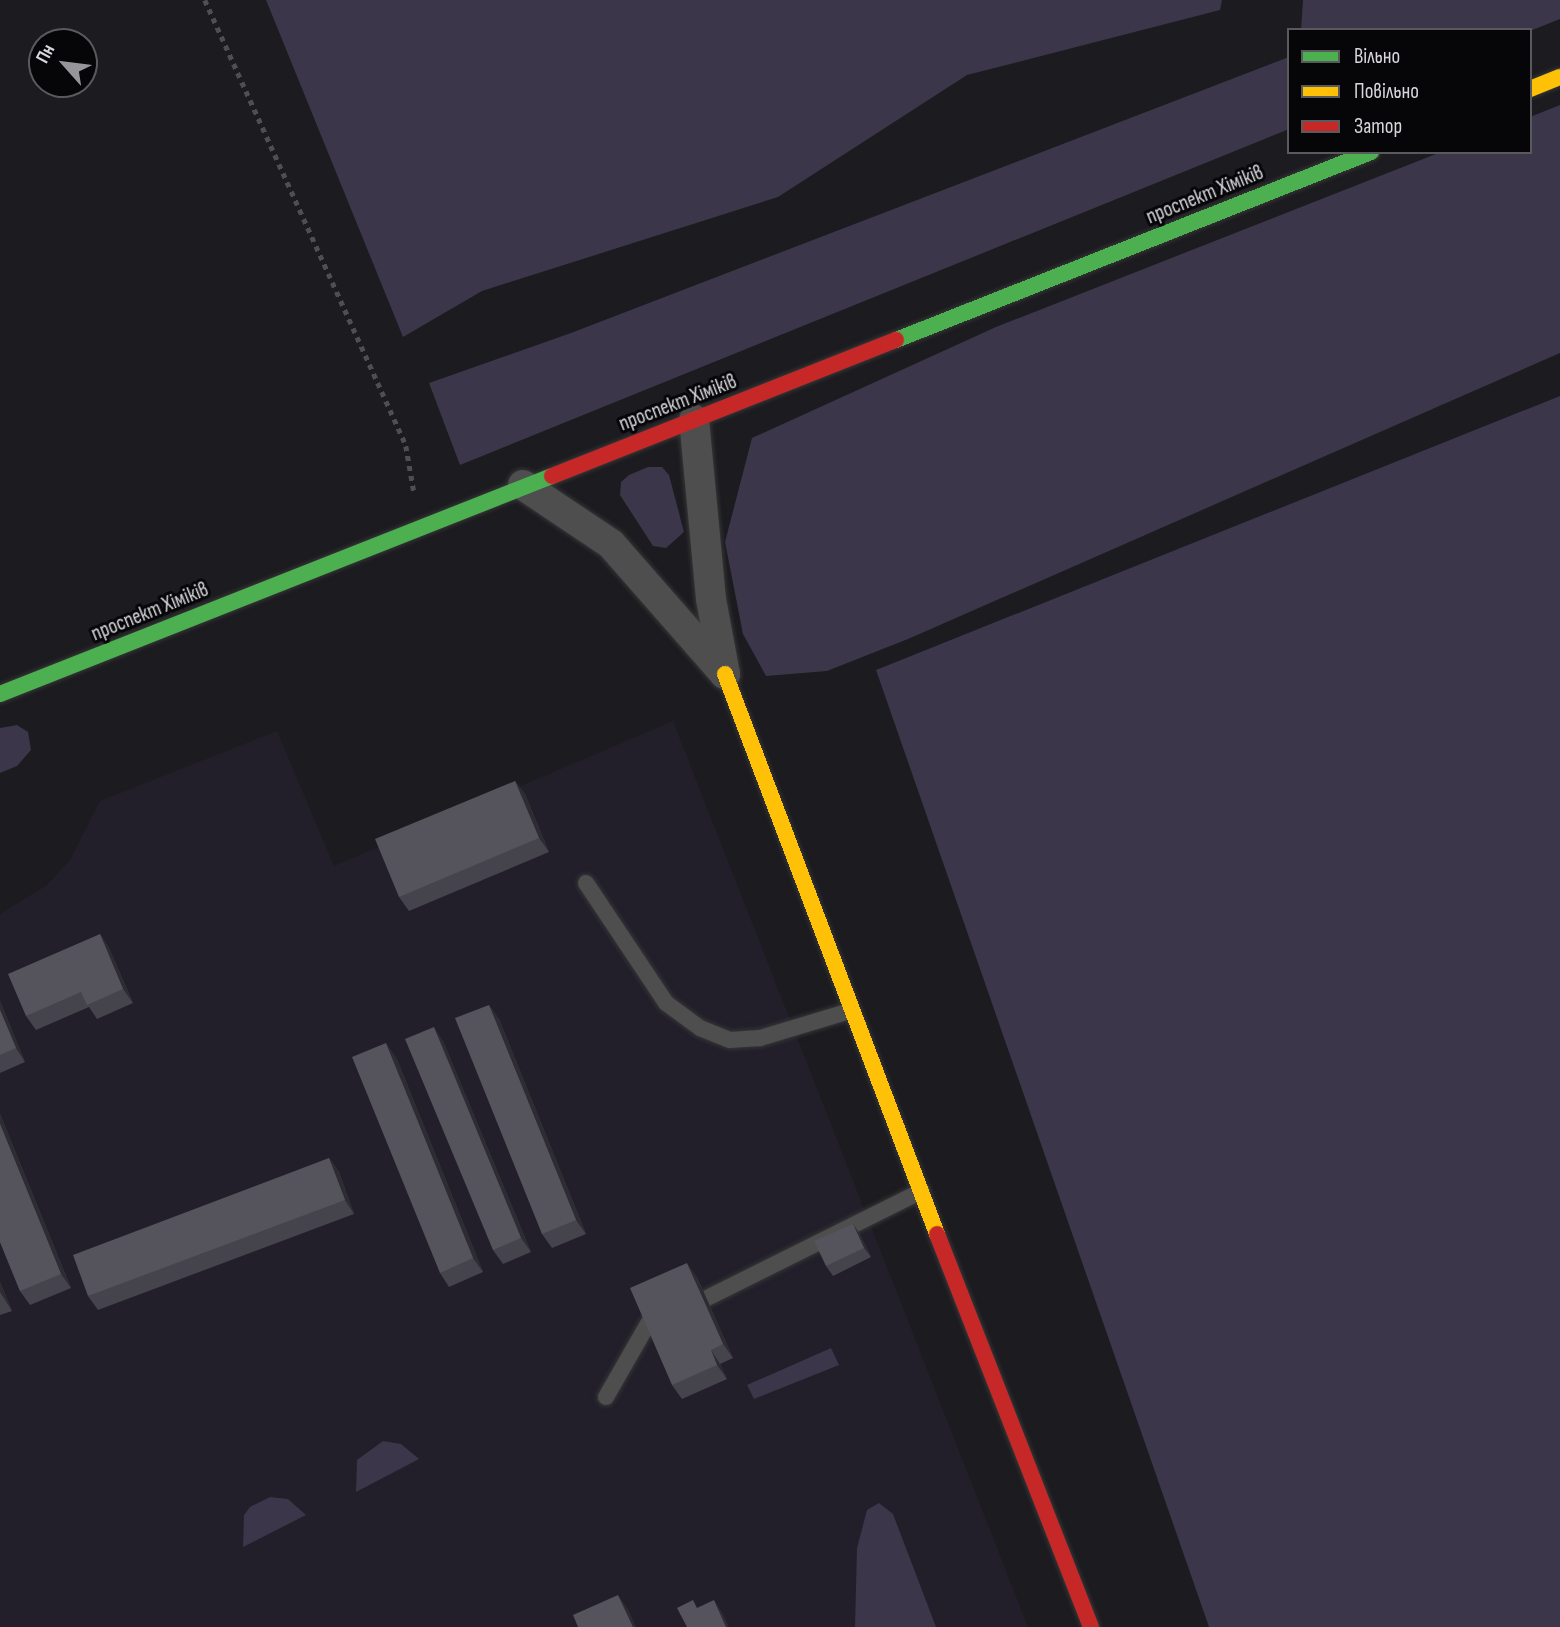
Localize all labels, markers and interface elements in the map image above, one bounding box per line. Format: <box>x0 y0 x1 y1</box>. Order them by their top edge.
north arrow <box>28 28 98 98</box>
legend <box>1287 28 1532 154</box>
text: Пн <box>31 40 60 67</box>
text: Вільно <box>1354 44 1400 69</box>
text: Повільно <box>1354 79 1419 104</box>
text: Затор <box>1354 114 1402 139</box>
street label: проспект Хіміків <box>1143 160 1267 230</box>
street label: проспект Хіміків <box>615 369 741 437</box>
street label: проспект Хіміків <box>88 577 212 647</box>

